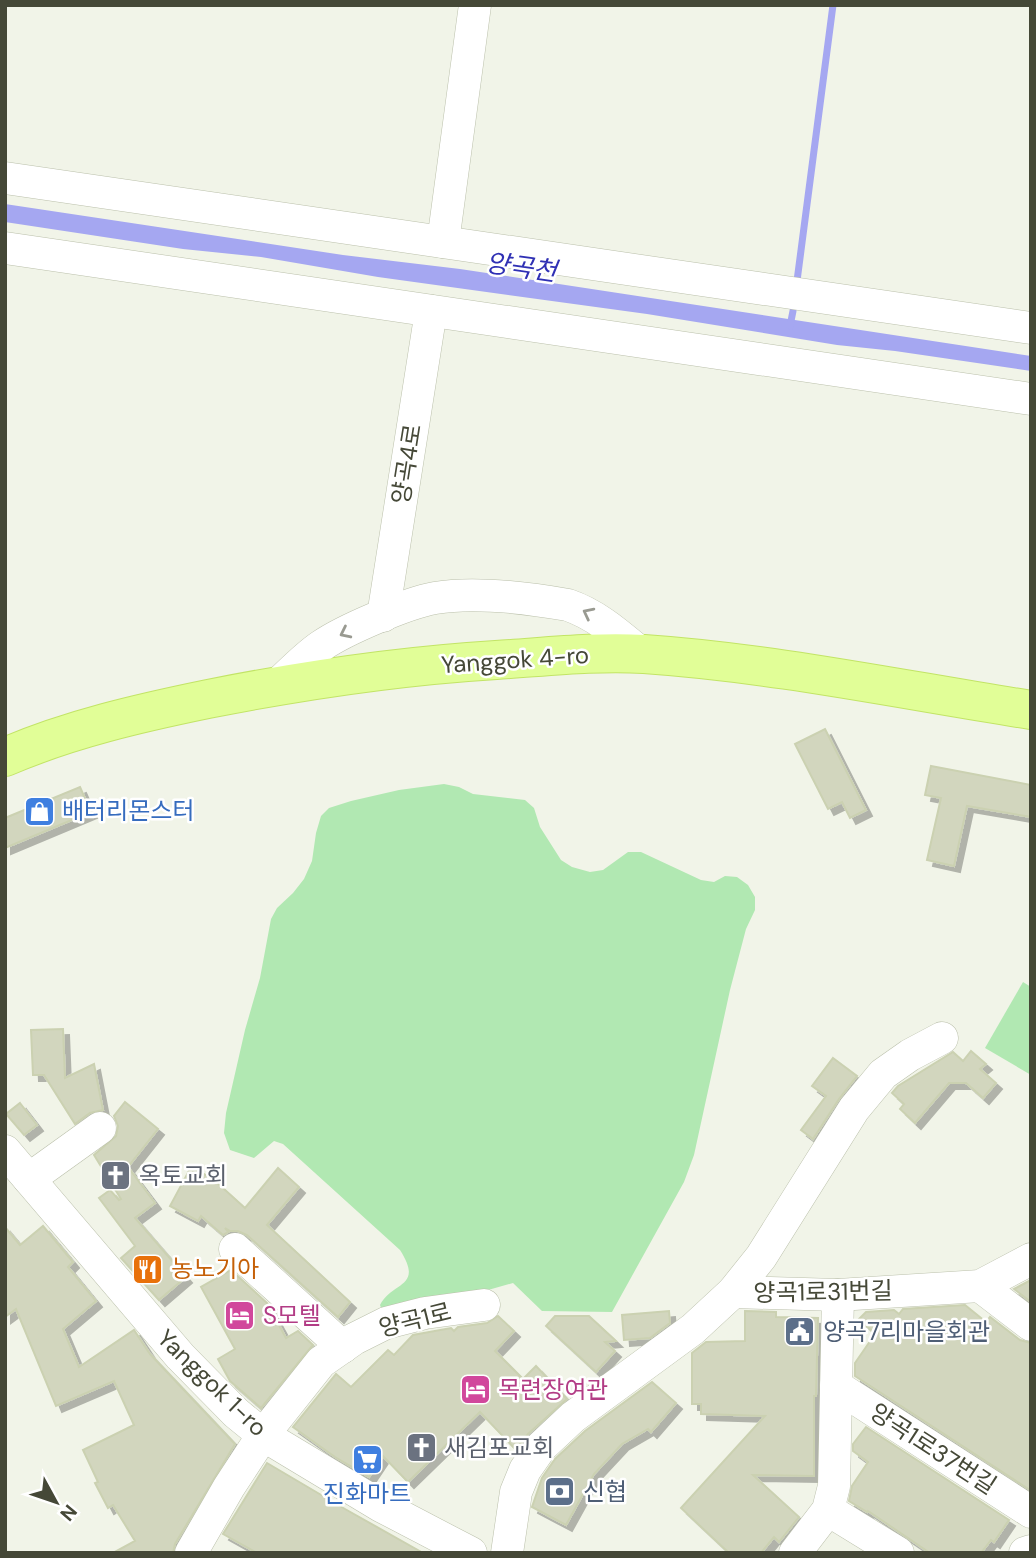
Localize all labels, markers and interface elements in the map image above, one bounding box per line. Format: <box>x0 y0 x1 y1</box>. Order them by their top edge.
water label: 양곡천 <box>483 245 562 289</box>
street label: 양곡4로 <box>385 422 428 506</box>
one-way arrow <box>583 608 595 622</box>
one-way arrow <box>340 625 352 639</box>
street label: Yanggok 4-ro <box>440 639 590 680</box>
shop icon: 배터리몬스터 <box>22 794 56 828</box>
place label: 배터리몬스터 <box>62 795 194 826</box>
church icon: 옥토교회 <box>99 1159 133 1193</box>
place label: 옥토교회 <box>139 1160 227 1191</box>
restaurant icon: 농노기아 <box>131 1252 165 1286</box>
place label: 농노기아 <box>171 1253 259 1284</box>
street label: 양곡1로31번길 <box>753 1275 893 1308</box>
street label: 양곡1로 <box>375 1296 454 1343</box>
hotel icon: S모텔 <box>223 1299 257 1333</box>
place label: S모텔 <box>263 1300 321 1331</box>
public building icon: 양곡7리마을회관 <box>783 1315 817 1349</box>
place label: 양곡7리마을회관 <box>823 1316 990 1347</box>
street label: Yanggok 1-ro <box>151 1322 274 1443</box>
hotel icon: 목련장여관 <box>458 1373 492 1407</box>
place label: 목련장여관 <box>498 1374 608 1405</box>
street label: 양곡1로37번길 <box>864 1396 1002 1501</box>
church icon: 새김포교회 <box>404 1431 438 1465</box>
place label: 새김포교회 <box>444 1432 554 1463</box>
supermarket icon: 진화마트 <box>350 1443 384 1477</box>
north arrow <box>21 1467 91 1537</box>
bank icon: 신협 <box>543 1475 577 1509</box>
place label: 신협 <box>583 1476 627 1507</box>
place label: 진화마트 <box>323 1478 411 1509</box>
text: N <box>55 1499 83 1526</box>

